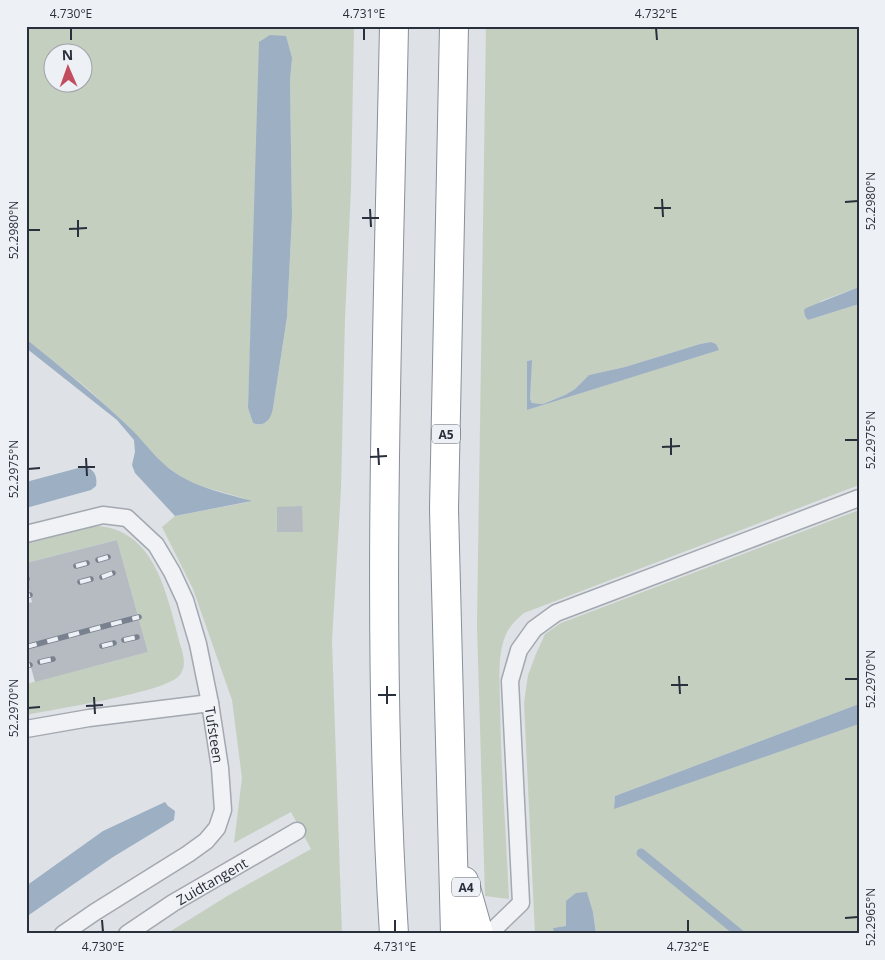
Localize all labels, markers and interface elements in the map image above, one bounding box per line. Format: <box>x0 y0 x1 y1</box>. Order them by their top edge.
text: 4.730°E <box>50 5 92 22</box>
text: 4.731°E <box>343 5 385 22</box>
text: 4.732°E <box>635 5 677 22</box>
north arrow <box>42 42 92 92</box>
text: N <box>62 45 74 64</box>
text: 52.2980°N <box>862 172 879 230</box>
text: 52.2980°N <box>5 201 22 259</box>
text: 52.2975°N <box>862 411 879 469</box>
road number: A5 <box>432 424 460 444</box>
text: 52.2975°N <box>5 440 22 498</box>
text: 52.2970°N <box>862 650 879 708</box>
text: 52.2970°N <box>5 679 22 737</box>
street label: Tufsteen <box>201 705 229 764</box>
street label: Zuidtangent <box>172 853 251 909</box>
road number: A4 <box>452 878 480 896</box>
text: 52.2965°N <box>862 888 879 946</box>
text: 4.730°E <box>82 938 124 955</box>
text: 4.731°E <box>374 938 416 955</box>
text: 4.732°E <box>667 938 709 955</box>

